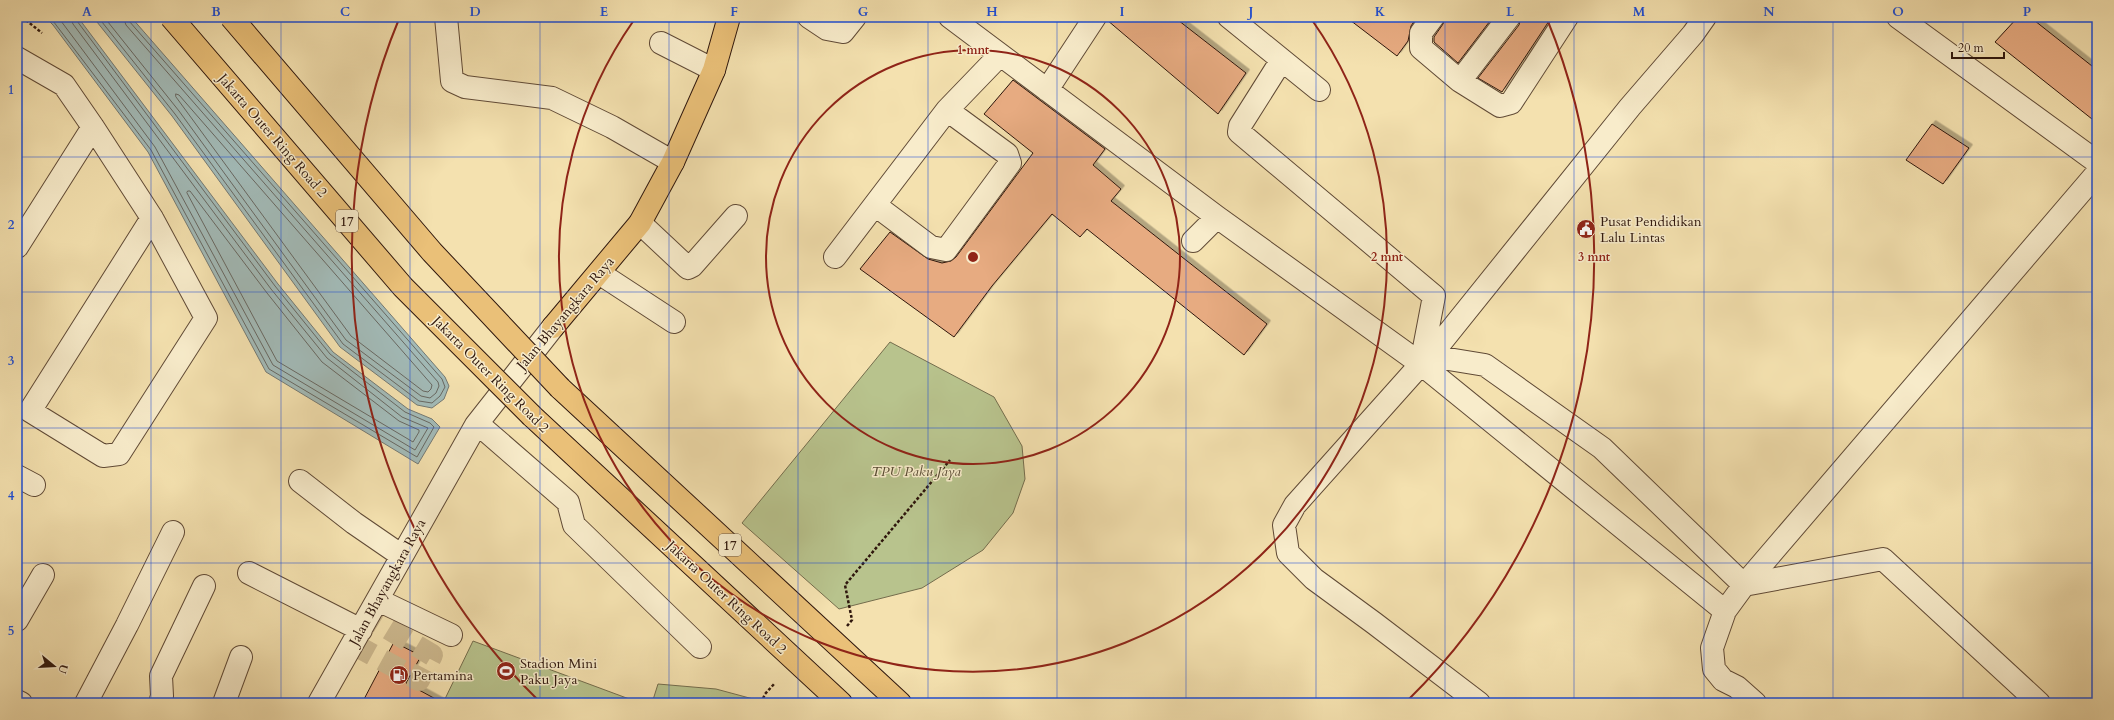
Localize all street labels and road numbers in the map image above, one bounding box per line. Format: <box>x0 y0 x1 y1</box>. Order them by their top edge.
street label: Jakarta Outer Ring Road 2 <box>212 68 332 201</box>
road number: 17 <box>336 210 358 232</box>
street label: Jalan Bhayangkara Raya <box>511 253 618 375</box>
street label: Jakarta Outer Ring Road 2 <box>427 310 553 437</box>
street label: Jalan Bhayangkara Raya <box>344 515 430 651</box>
road number: 17 <box>719 534 741 556</box>
street label: Jakarta Outer Ring Road 2 <box>661 535 791 658</box>

